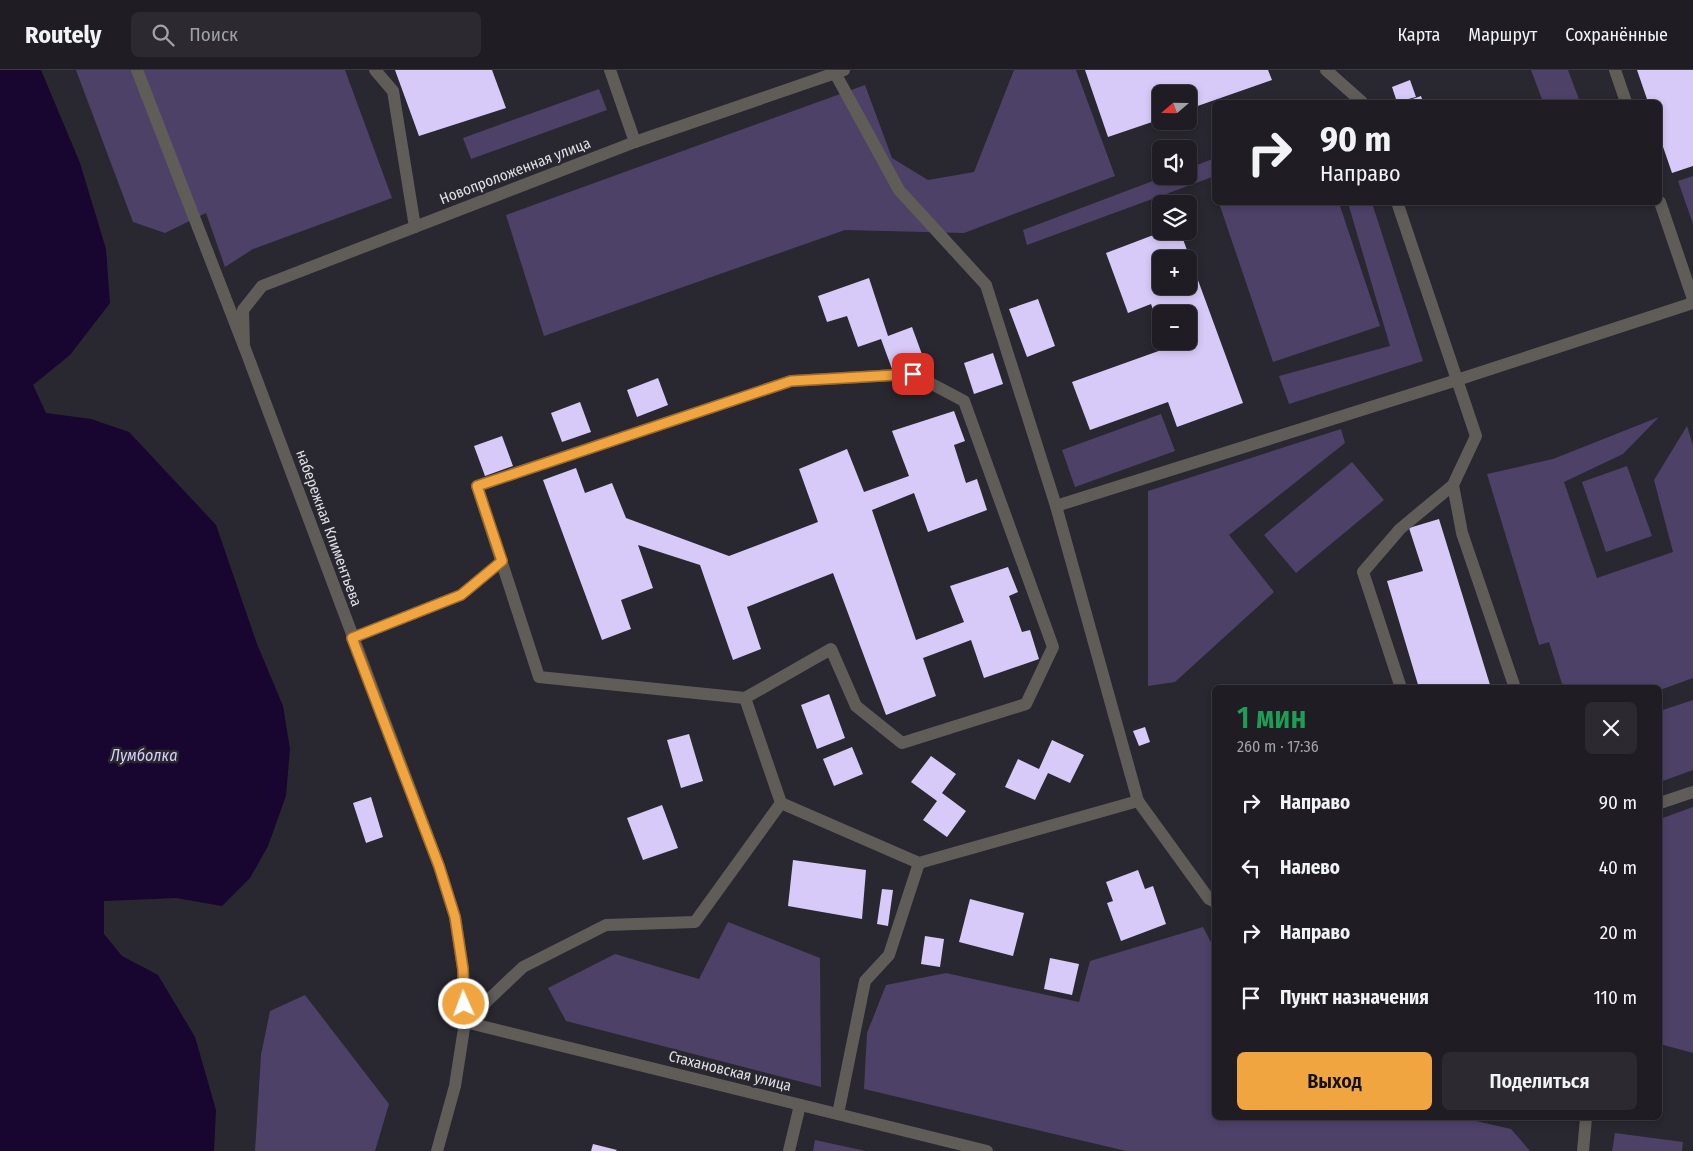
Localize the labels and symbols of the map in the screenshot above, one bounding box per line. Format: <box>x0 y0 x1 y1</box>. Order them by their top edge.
north arrow <box>1152 85 1198 130</box>
street label: Новопроложенная улица <box>437 134 593 208</box>
pin <box>892 353 934 395</box>
street label: набережная Климентьева <box>292 447 366 609</box>
water label: Лумболка <box>110 746 177 765</box>
position arrow <box>437 977 489 1029</box>
street label: Стахановская улица <box>667 1047 793 1095</box>

